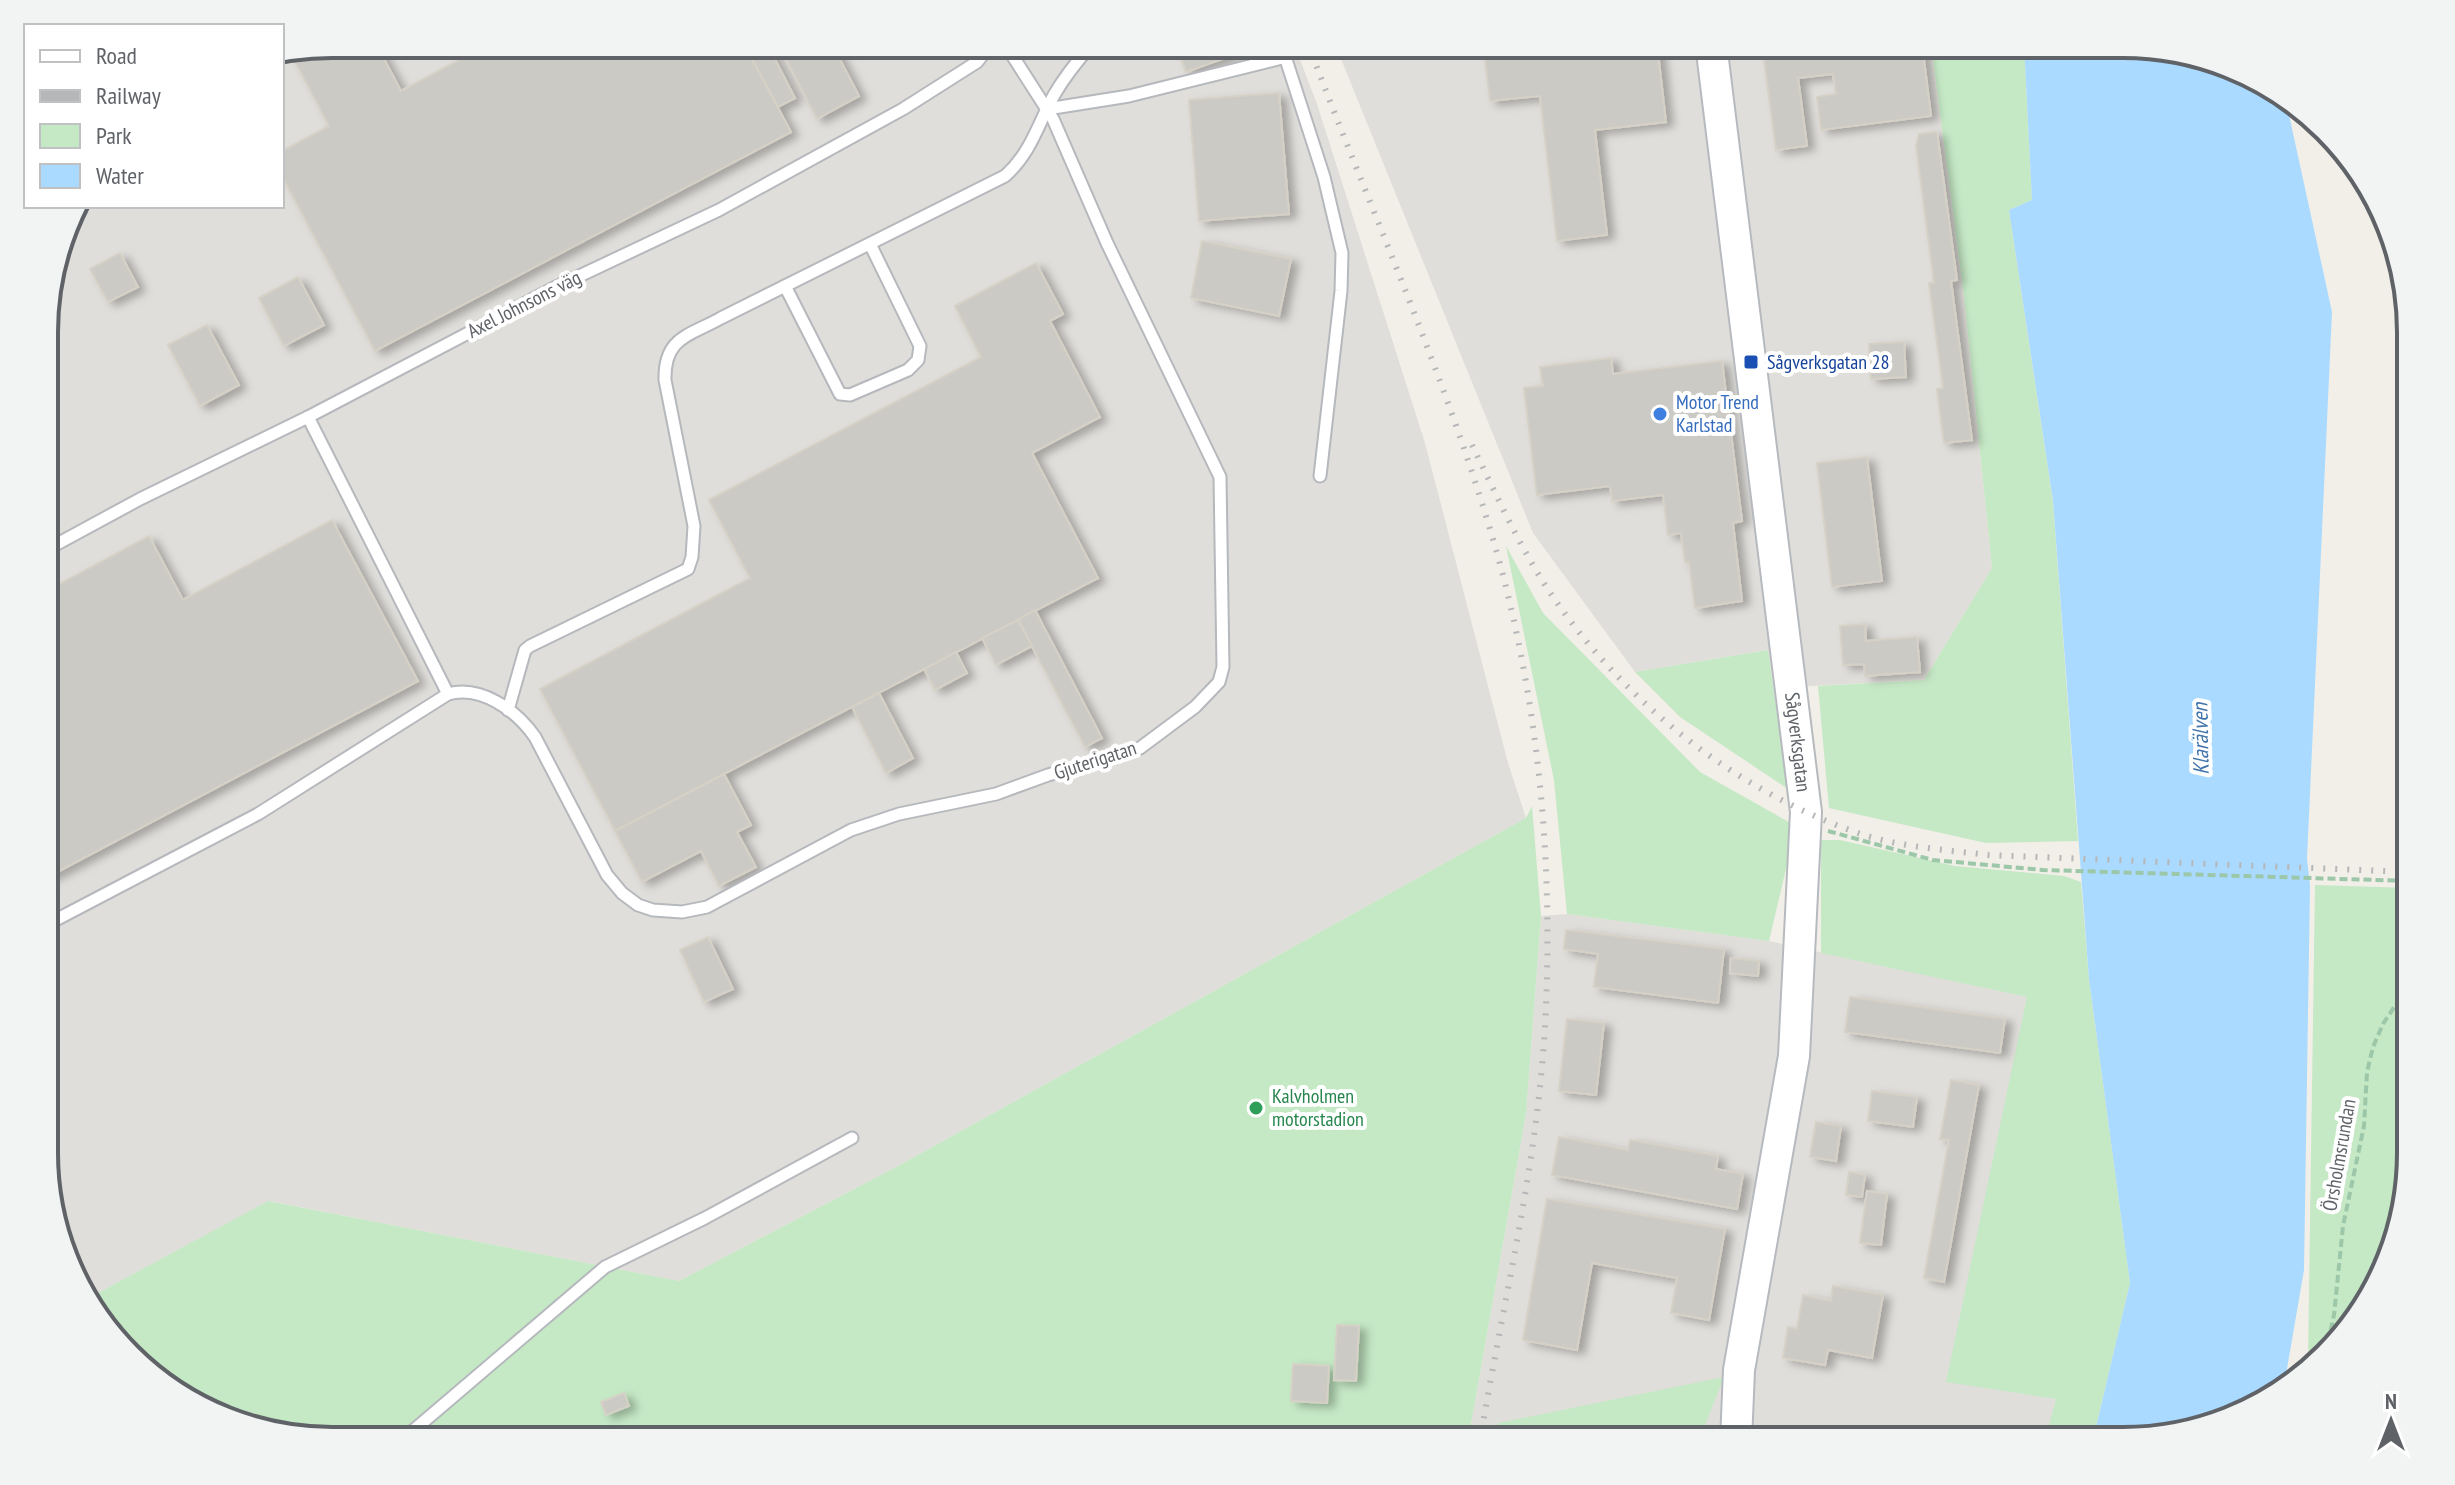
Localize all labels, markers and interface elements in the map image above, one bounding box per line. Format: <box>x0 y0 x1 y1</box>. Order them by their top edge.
legend <box>24 24 284 208</box>
text: Road <box>96 40 137 71</box>
text: Railway <box>96 80 161 111</box>
text: Park <box>96 120 132 151</box>
text: Water <box>96 160 144 191</box>
street label: Axel Johnsons väg <box>463 264 585 344</box>
place label: Sågverksgatan 28 <box>1767 349 1889 375</box>
marker: Sågverksgatan 28 <box>1742 353 1760 371</box>
place label: Motor Trend Karlstad <box>1676 389 1759 438</box>
marker: Motor Trend Karlstad <box>1651 405 1669 423</box>
street label: Sågverksgatan <box>1779 691 1817 793</box>
water label: Klarälven <box>2185 701 2215 775</box>
street label: Gjuterigatan <box>1050 734 1140 786</box>
place label: Kalvholmen motorstadion <box>1272 1083 1364 1132</box>
street label: Örsholmsrundan <box>2316 1097 2362 1213</box>
marker: Kalvholmen motorstadion <box>1247 1099 1265 1117</box>
north arrow <box>2351 1381 2431 1461</box>
text: N <box>2385 1387 2397 1415</box>

